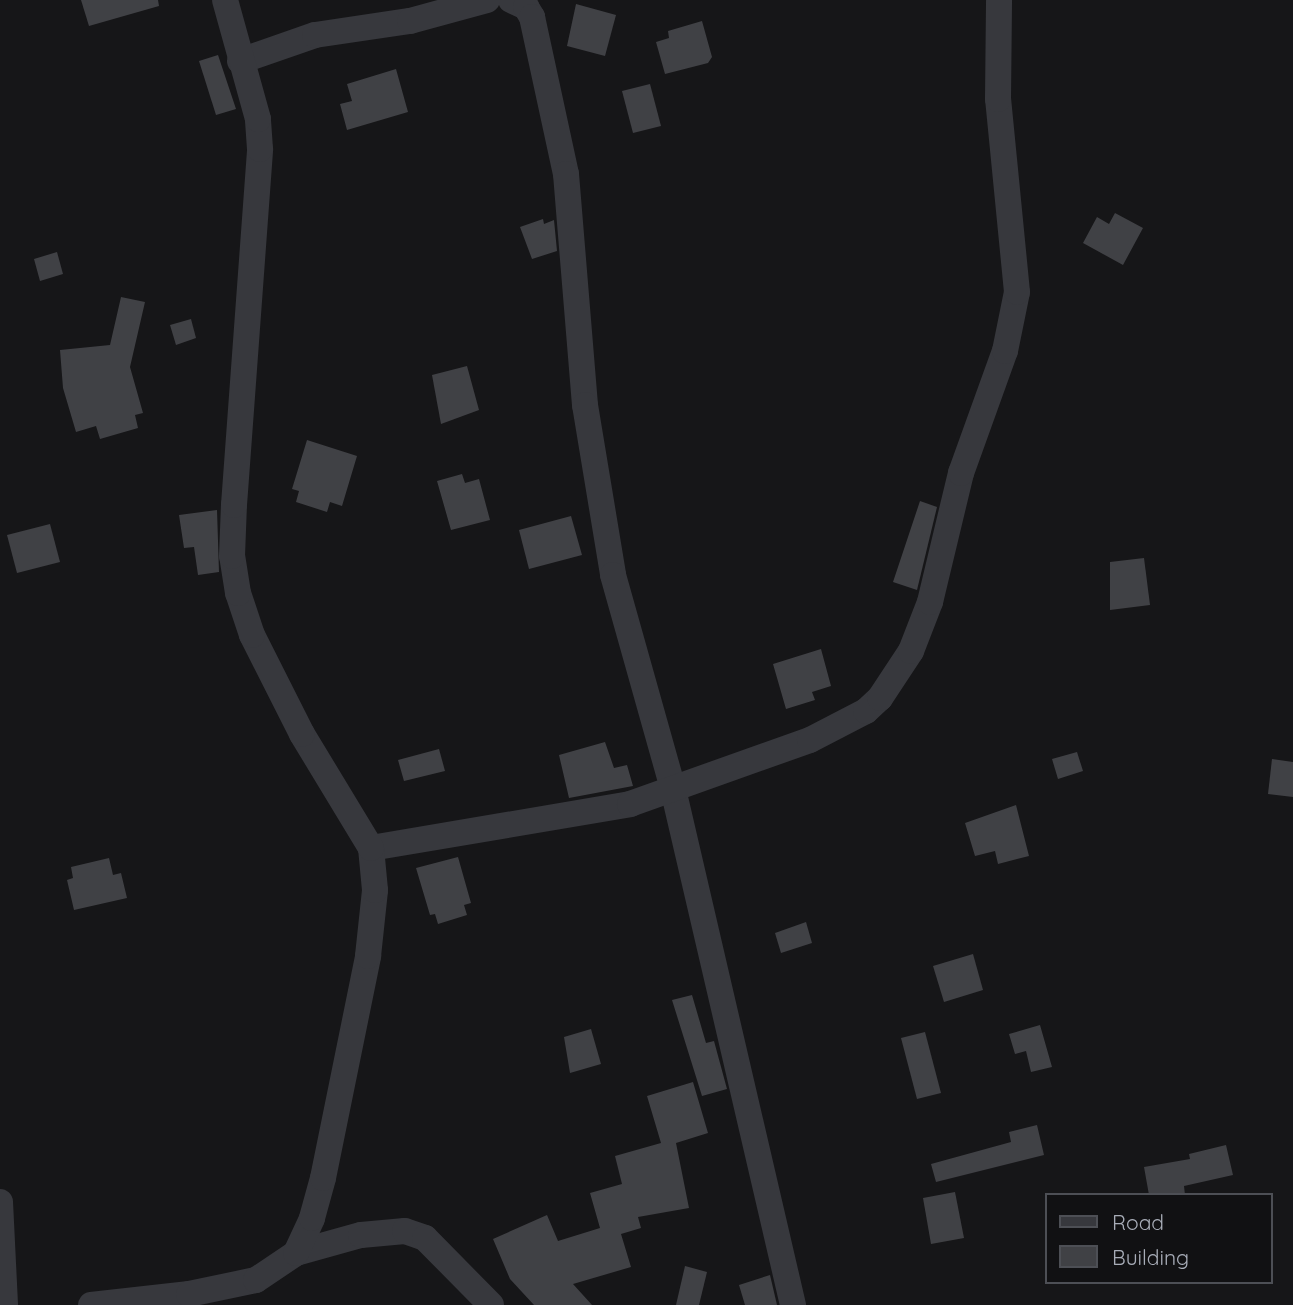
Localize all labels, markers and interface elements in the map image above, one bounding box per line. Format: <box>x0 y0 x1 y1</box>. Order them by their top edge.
legend <box>1044 1193 1272 1284</box>
text: Road <box>1112 1209 1164 1235</box>
text: Building <box>1112 1244 1189 1270</box>

